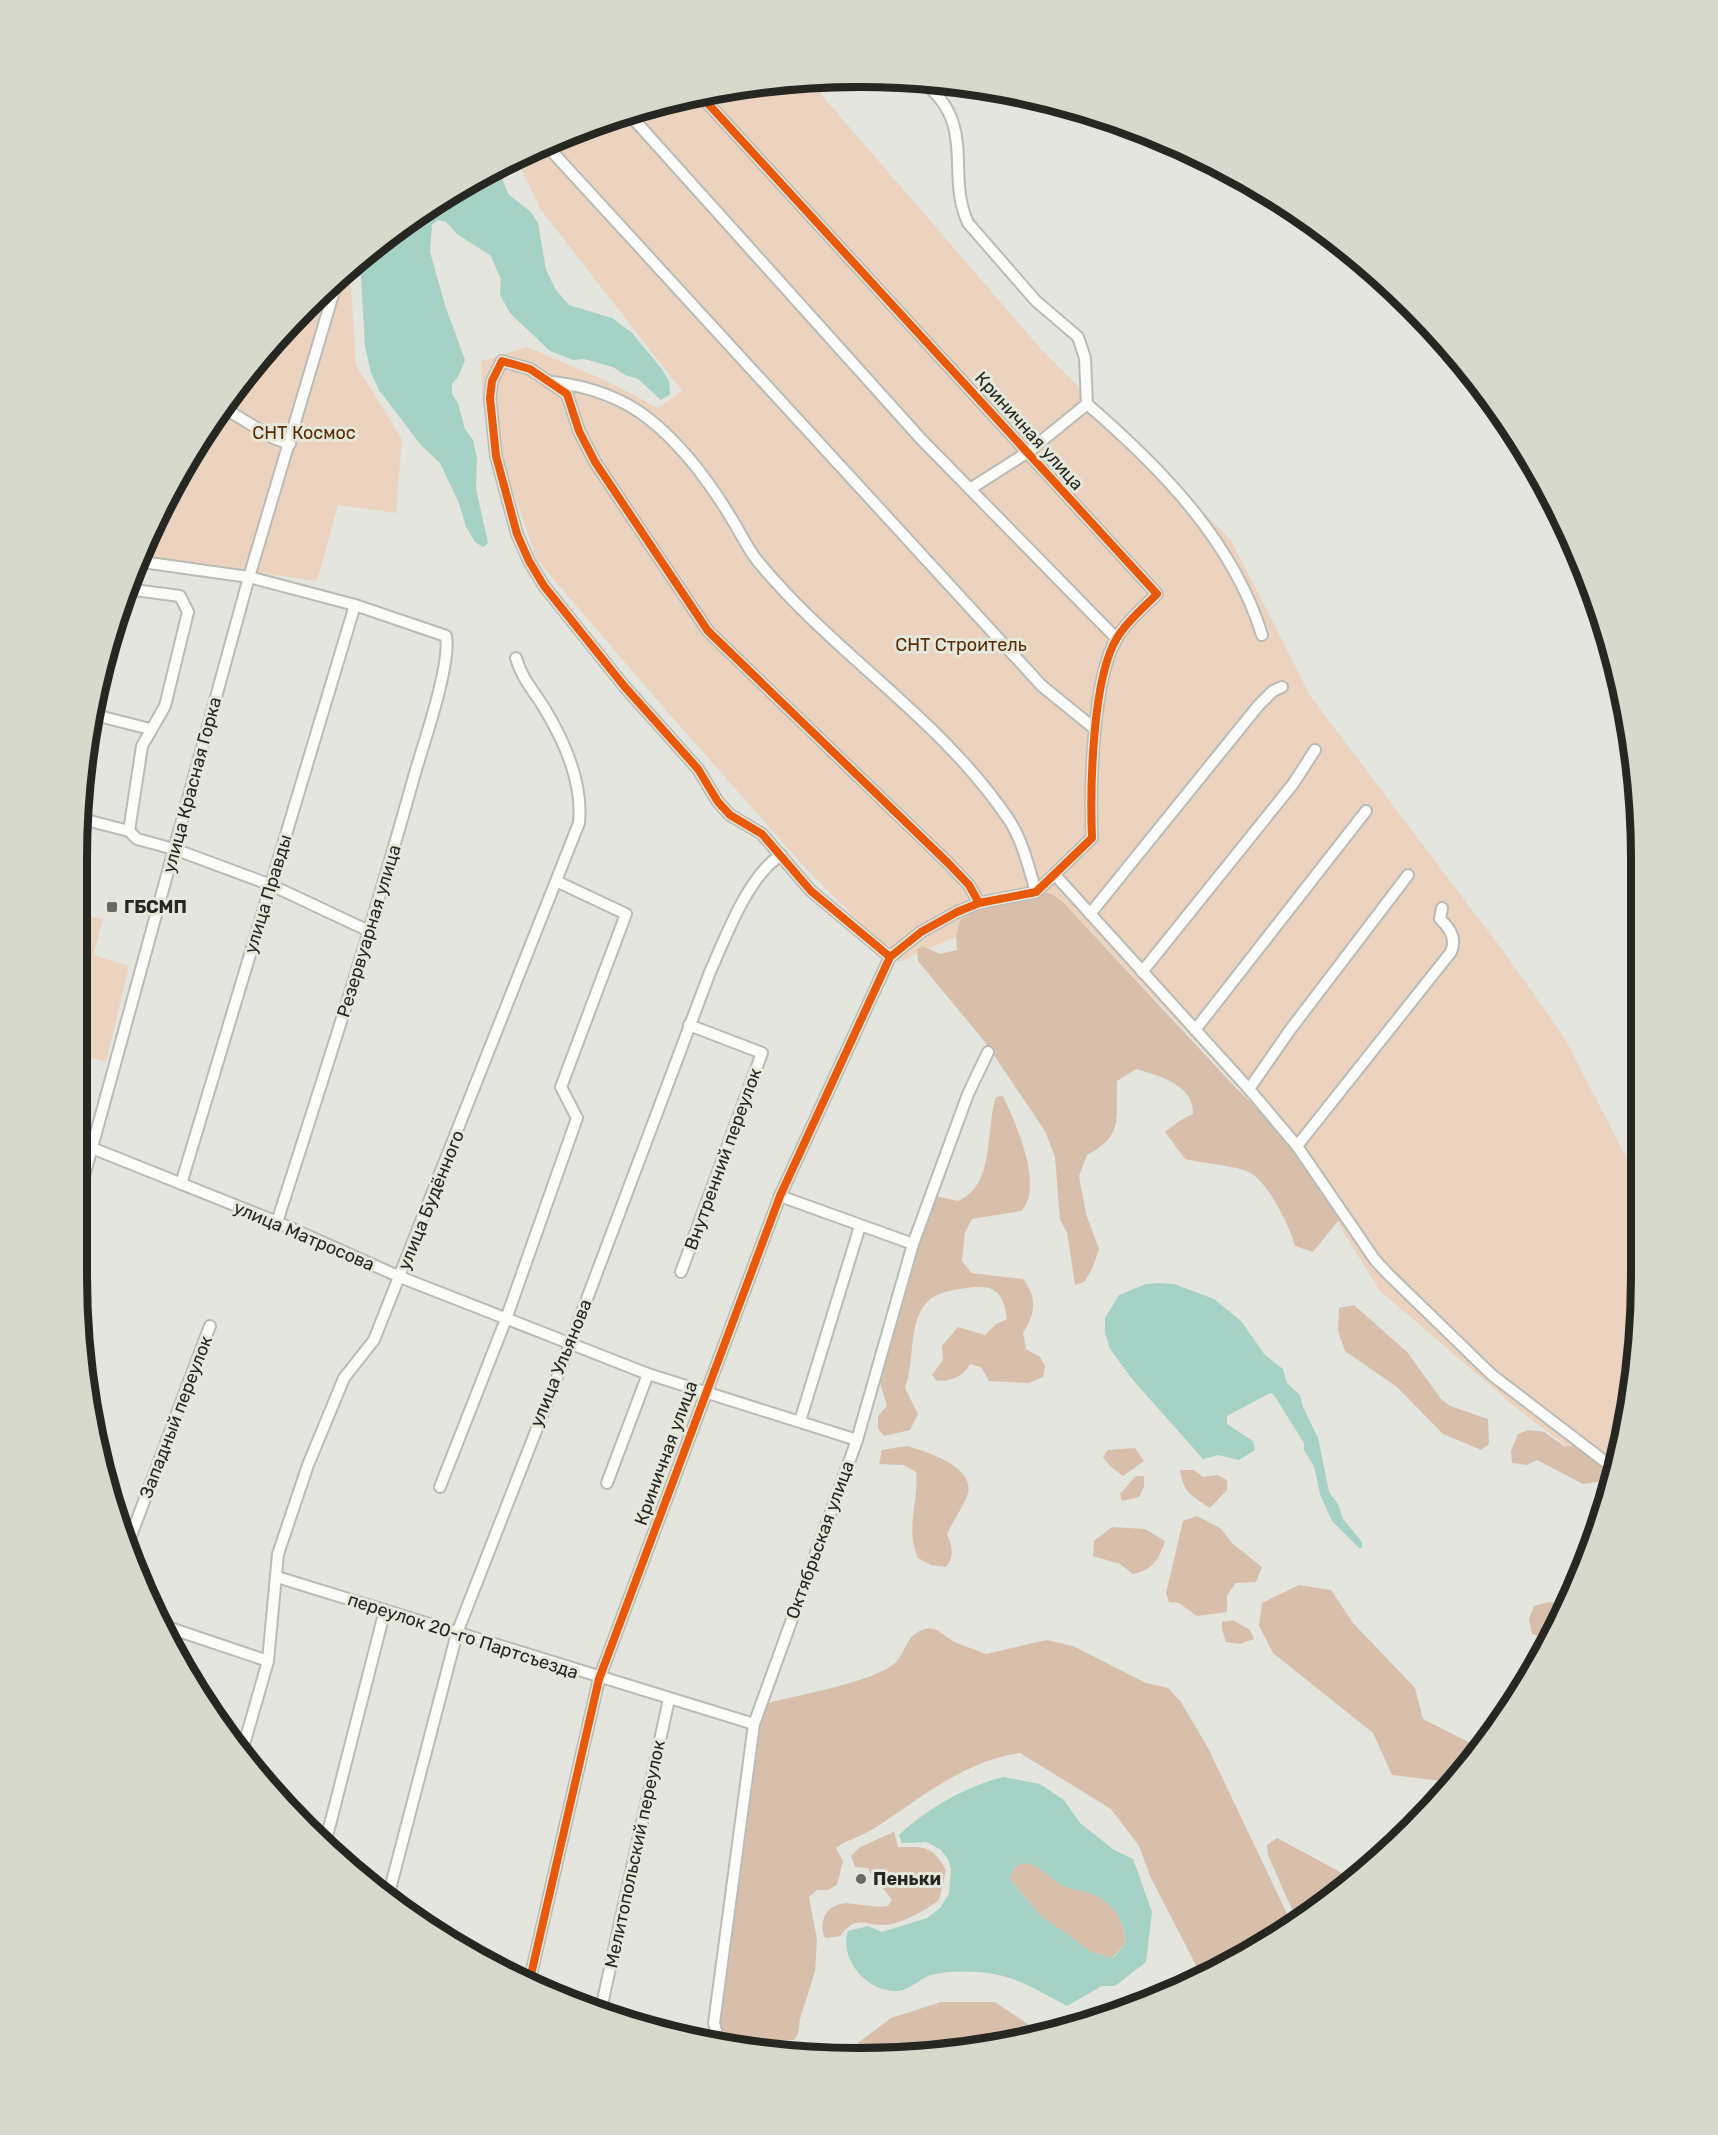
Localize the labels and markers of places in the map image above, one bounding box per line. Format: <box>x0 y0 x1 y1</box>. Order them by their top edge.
place label: ГБСМП <box>124 896 187 918</box>
marker: ГБСМП <box>105 900 119 914</box>
place label: Пеньки <box>873 1868 941 1890</box>
marker: Пеньки <box>854 1872 868 1886</box>

